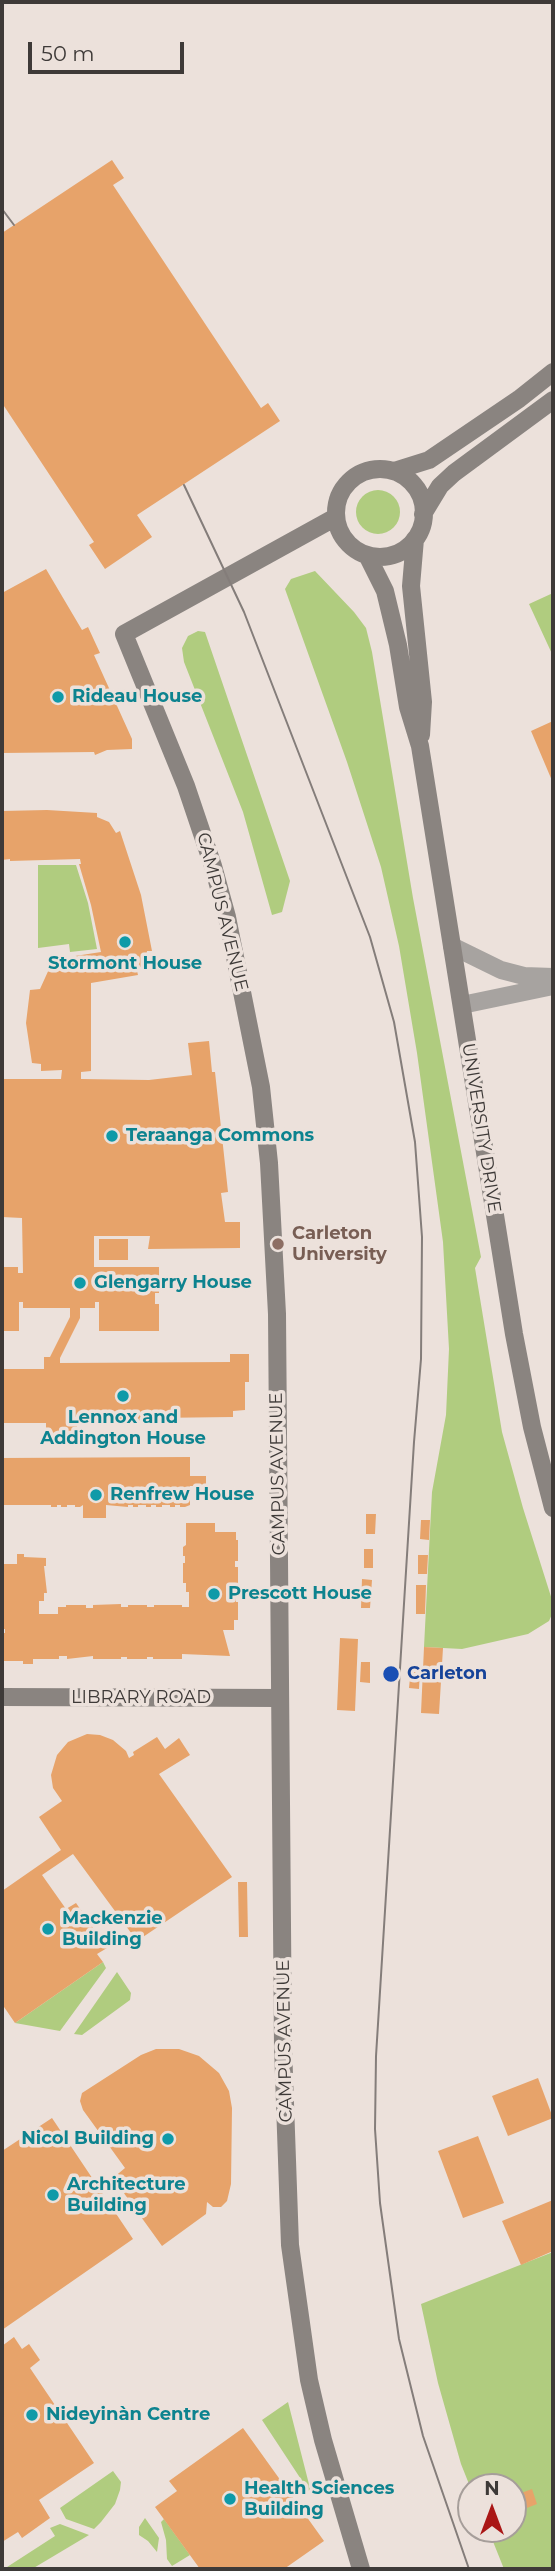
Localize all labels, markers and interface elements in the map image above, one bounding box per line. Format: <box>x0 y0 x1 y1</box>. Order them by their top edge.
scale bar <box>32 28 187 72</box>
text: 50 m <box>41 41 95 66</box>
place label: Rideau House <box>72 686 202 708</box>
marker: Rideau House <box>50 689 66 705</box>
street label: CAMPUS AVENUE <box>192 830 252 994</box>
marker: Stormont House <box>117 934 133 950</box>
place label: Stormont House <box>48 953 202 975</box>
street label: UNIVERSITY DRIVE <box>457 1042 505 1214</box>
place label: Teraanga Commons <box>126 1125 314 1147</box>
marker: Teraanga Commons <box>104 1128 120 1144</box>
place label: Carleton University <box>292 1223 387 1266</box>
marker: Carleton University <box>270 1236 286 1252</box>
place label: Glengarry House <box>94 1272 252 1294</box>
marker: Glengarry House <box>72 1275 88 1291</box>
marker: Lennox and Addington House <box>115 1388 131 1404</box>
street label: CAMPUS AVENUE <box>266 1392 290 1556</box>
place label: Lennox and Addington House <box>40 1407 206 1450</box>
place label: Renfrew House <box>110 1484 254 1506</box>
marker: Renfrew House <box>88 1487 104 1503</box>
place label: Prescott House <box>228 1583 372 1605</box>
marker: Prescott House <box>206 1586 222 1602</box>
place label: Carleton <box>407 1663 487 1685</box>
marker: Carleton <box>381 1664 401 1684</box>
street label: LIBRARY ROAD <box>71 1687 211 1709</box>
place label: Mackenzie Building <box>62 1908 163 1951</box>
marker: Mackenzie Building <box>40 1921 56 1937</box>
street label: CAMPUS AVENUE <box>273 1959 297 2123</box>
place label: Nicol Building <box>21 2128 154 2150</box>
marker: Nicol Building <box>160 2131 176 2147</box>
place label: Architecture Building <box>67 2174 186 2216</box>
marker: Architecture Building <box>45 2187 61 2203</box>
place label: Nideyinàn Centre <box>46 2404 210 2426</box>
marker: Nideyinàn Centre <box>24 2407 40 2423</box>
north arrow <box>457 2473 527 2543</box>
text: N <box>484 2477 500 2500</box>
place label: Health Sciences Building <box>244 2478 394 2520</box>
marker: Health Sciences Building <box>222 2491 238 2507</box>

